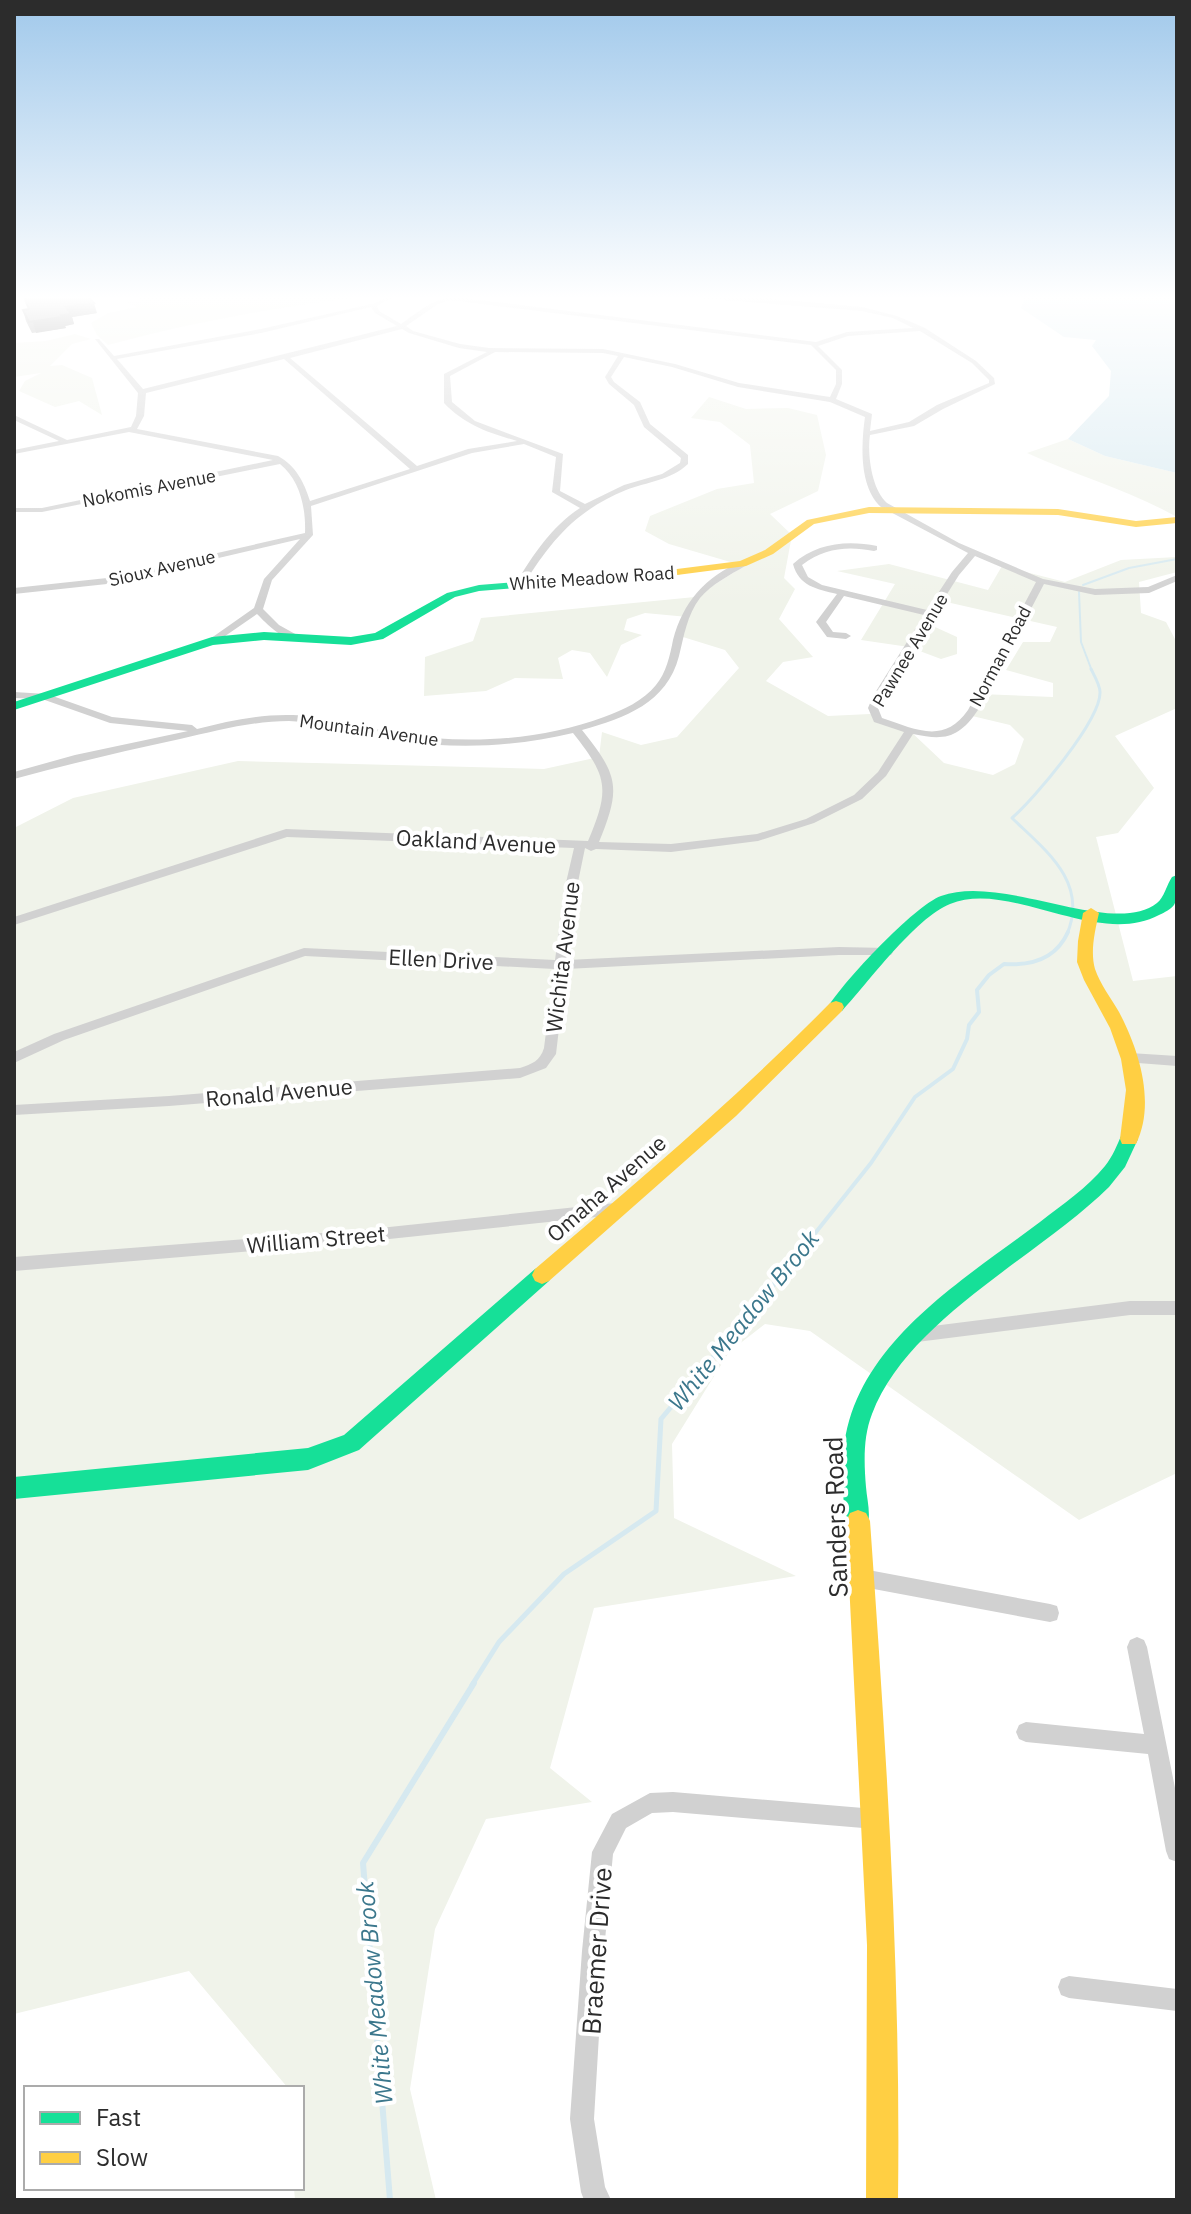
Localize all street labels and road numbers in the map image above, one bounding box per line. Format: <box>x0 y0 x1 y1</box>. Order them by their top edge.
street label: Nokomis Avenue <box>80 464 218 512</box>
street label: Sioux Avenue <box>106 545 218 591</box>
street label: White Meadow Road <box>509 561 675 595</box>
street label: Pawnee Avenue <box>867 589 953 711</box>
street label: Norman Road <box>964 602 1036 710</box>
street label: Mountain Avenue <box>298 709 440 751</box>
street label: Oakland Avenue <box>395 822 557 860</box>
street label: Wichita Avenue <box>538 880 586 1034</box>
street label: Ellen Drive <box>388 942 494 976</box>
street label: Ronald Avenue <box>204 1071 354 1113</box>
street label: Omaha Avenue <box>540 1128 672 1248</box>
street label: William Street <box>246 1218 386 1260</box>
street label: Sanders Road <box>815 1436 855 1598</box>
street label: Braemer Drive <box>573 1866 619 2036</box>

